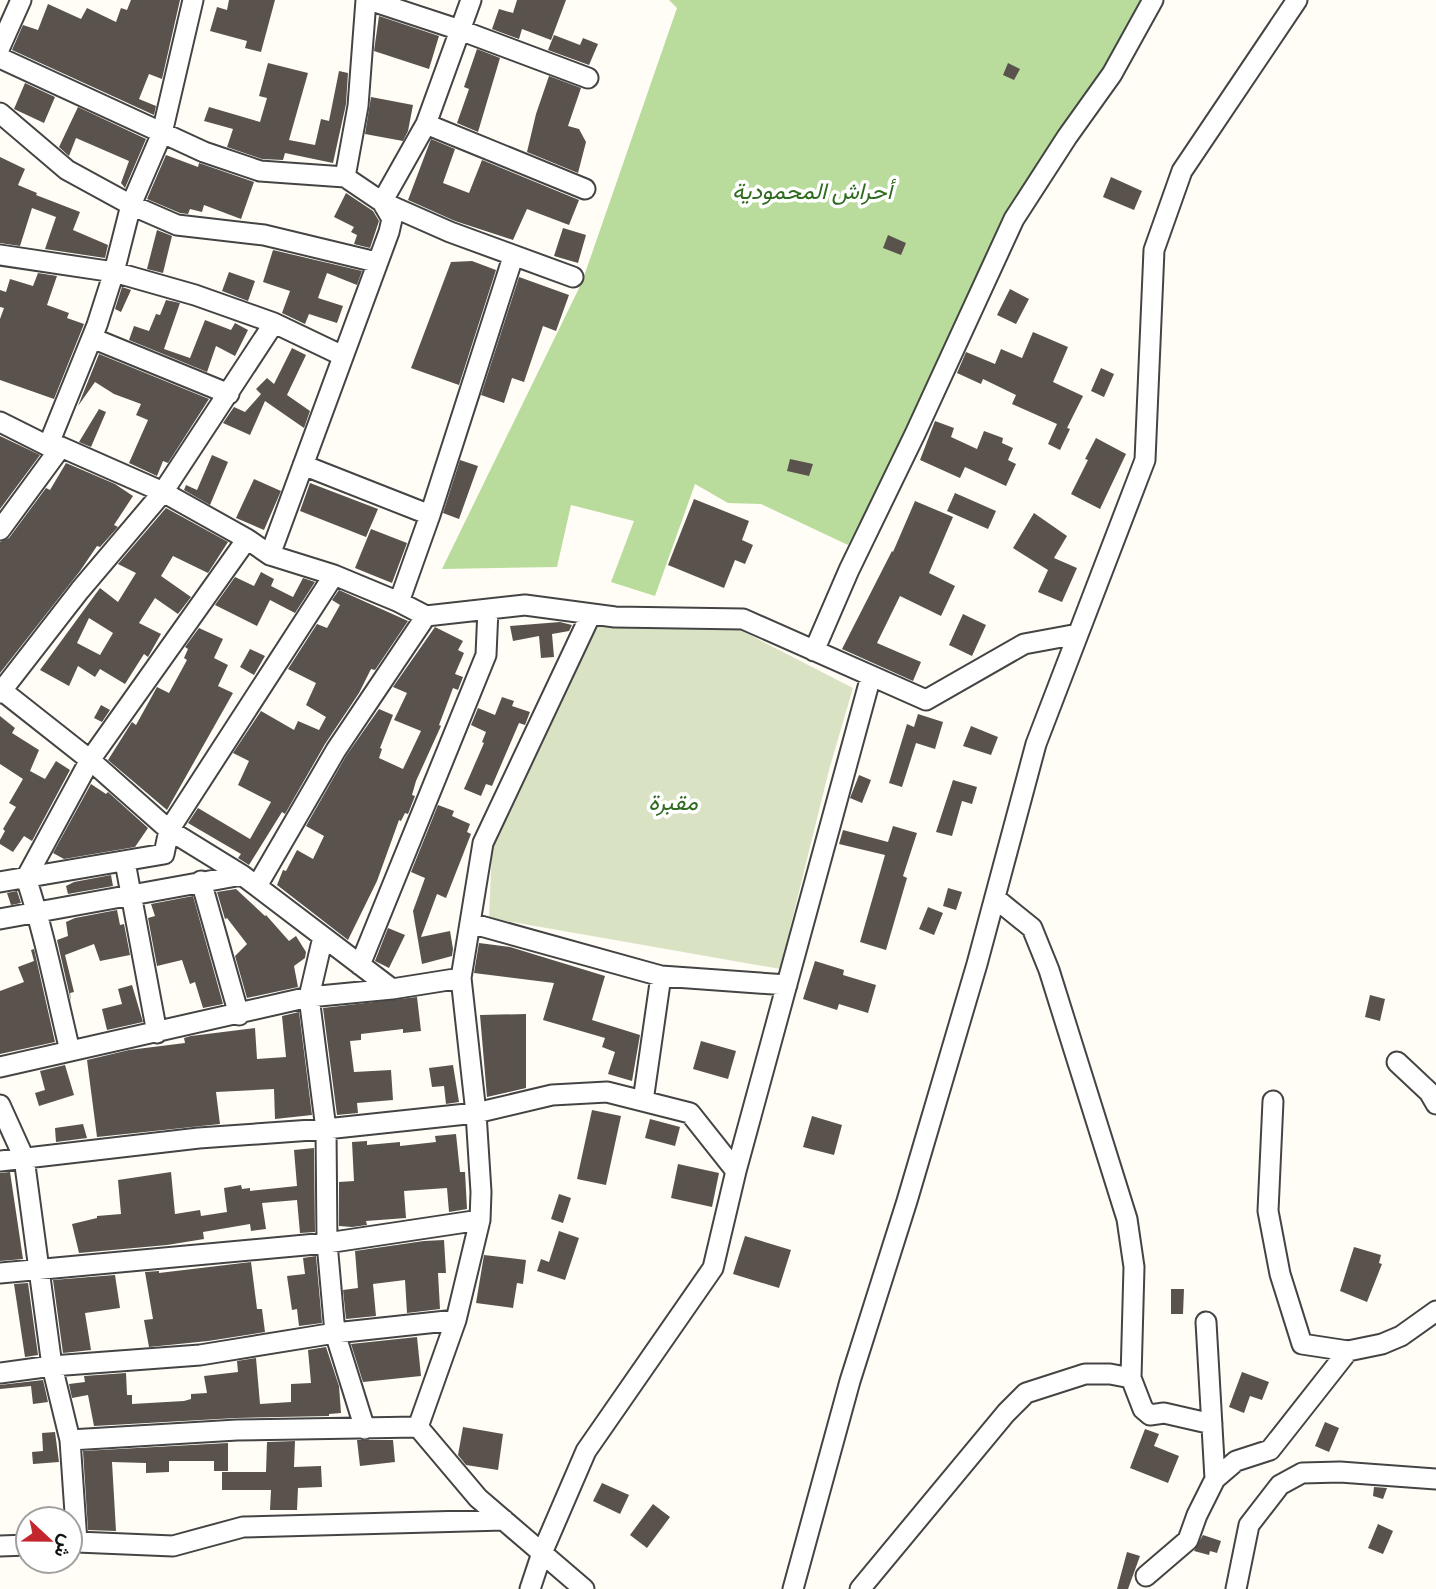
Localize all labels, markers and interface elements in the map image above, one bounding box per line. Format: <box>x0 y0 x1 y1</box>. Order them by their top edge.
park label: أحراش المحمودية <box>732 177 897 206</box>
park label: مقبرة <box>648 788 698 817</box>
north arrow <box>14 1505 84 1575</box>
text: ش <box>49 1531 79 1561</box>

